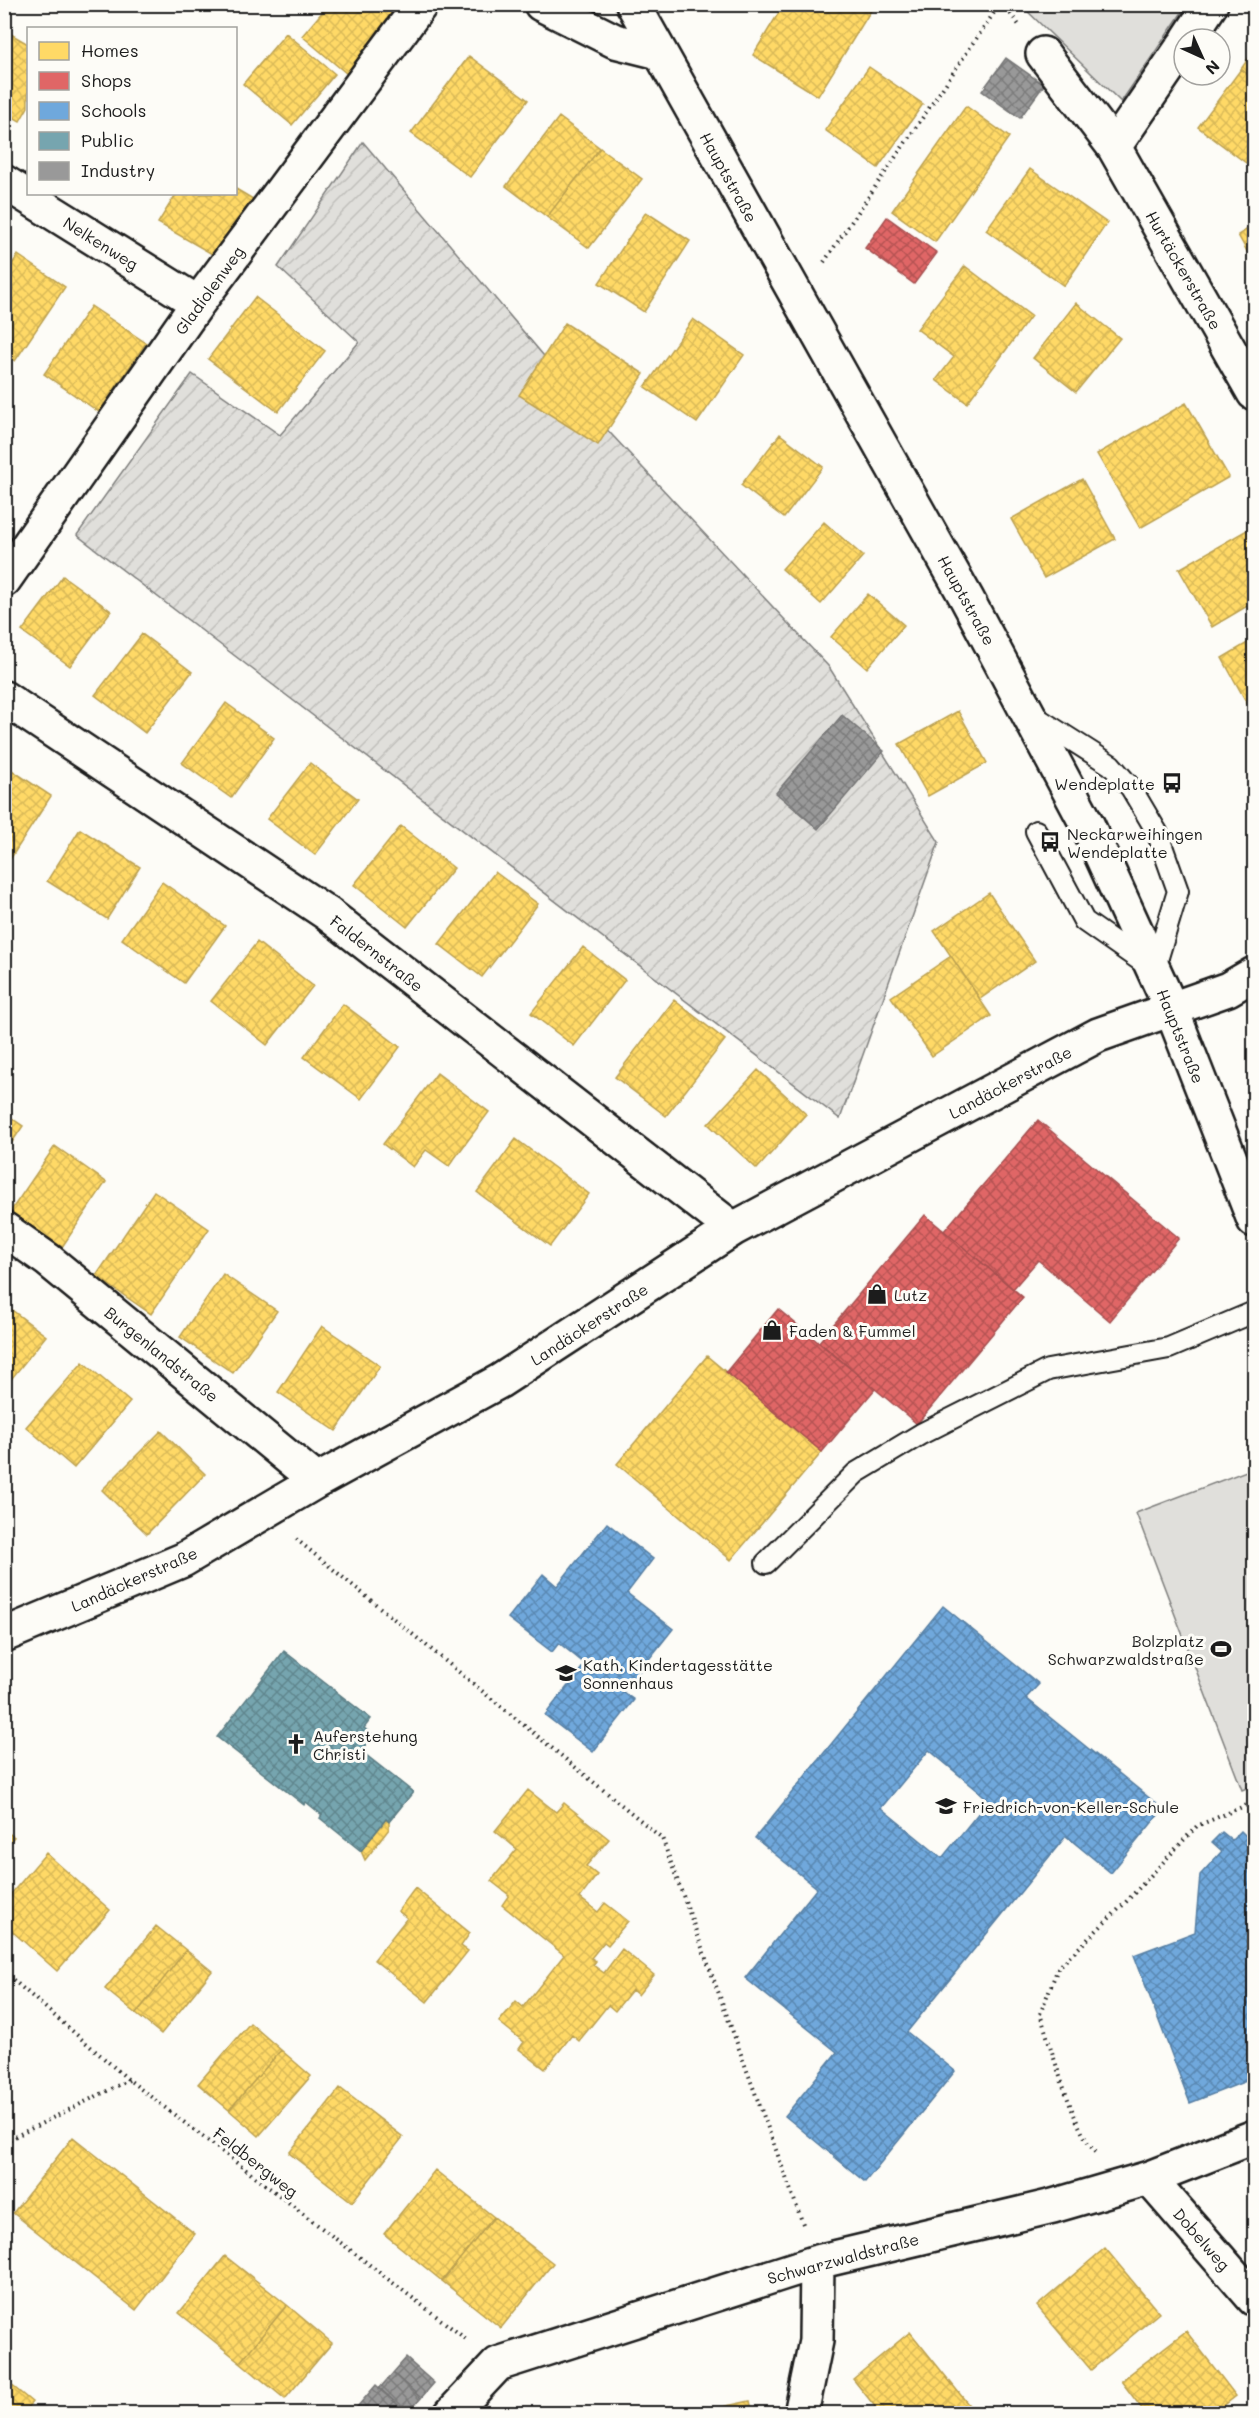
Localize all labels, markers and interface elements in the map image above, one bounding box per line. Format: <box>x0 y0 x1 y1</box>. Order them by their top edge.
legend <box>27 27 237 195</box>
north arrow <box>1172 27 1232 87</box>
text: Homes <box>81 38 139 62</box>
text: N <box>1201 56 1225 80</box>
text: Shops <box>81 68 132 92</box>
text: Schools <box>81 98 146 122</box>
text: Public <box>81 128 134 152</box>
street label: Hauptstraße <box>696 128 762 226</box>
text: Industry <box>81 158 155 182</box>
street label: Hurtäckerstraße <box>1141 207 1227 333</box>
street label: Nelkenweg <box>60 212 142 274</box>
street label: Gladiolenweg <box>170 241 248 339</box>
street label: Hauptstraße <box>934 551 1000 649</box>
bus stop icon: Wendeplatte <box>1160 771 1184 795</box>
place label: Wendeplatte <box>1054 773 1155 794</box>
place label: Neckarweihingen Wendeplatte <box>1067 823 1203 862</box>
bus stop icon: Neckarweihingen Wendeplatte <box>1038 830 1062 854</box>
street label: Faldernstraße <box>326 910 428 996</box>
street label: Hauptstraße <box>1153 986 1209 1086</box>
street label: Landäckerstraße <box>945 1041 1075 1123</box>
street label: Landäckerstraße <box>526 1278 652 1370</box>
shop icon: Lutz <box>865 1282 889 1306</box>
place label: Lutz <box>894 1284 927 1305</box>
street label: Burgenlandstraße <box>101 1302 223 1406</box>
shop icon: Faden & Fummel <box>760 1318 784 1342</box>
place label: Faden & Fummel <box>789 1320 916 1341</box>
street label: Landäckerstraße <box>68 1542 200 1616</box>
place label: Bolzplatz Schwarzwaldstraße <box>1048 1630 1204 1669</box>
sports icon: Bolzplatz Schwarzwaldstraße <box>1209 1637 1233 1661</box>
place label: Kath. Kindertagesstätte Sonnenhaus <box>583 1654 773 1693</box>
school or university icon: Kath. Kindertagesstätte Sonnenhaus <box>554 1661 578 1685</box>
place label: Auferstehung Christi <box>313 1725 418 1764</box>
church icon: Auferstehung Christi <box>284 1732 308 1756</box>
school or university icon: Friedrich-von-Keller-Schule <box>934 1794 958 1818</box>
place label: Friedrich-von-Keller-Schule <box>963 1796 1179 1817</box>
street label: Feldbergweg <box>209 2122 303 2202</box>
street label: Dobelweg <box>1169 2203 1235 2275</box>
street label: Schwarzwaldstraße <box>765 2228 921 2288</box>

